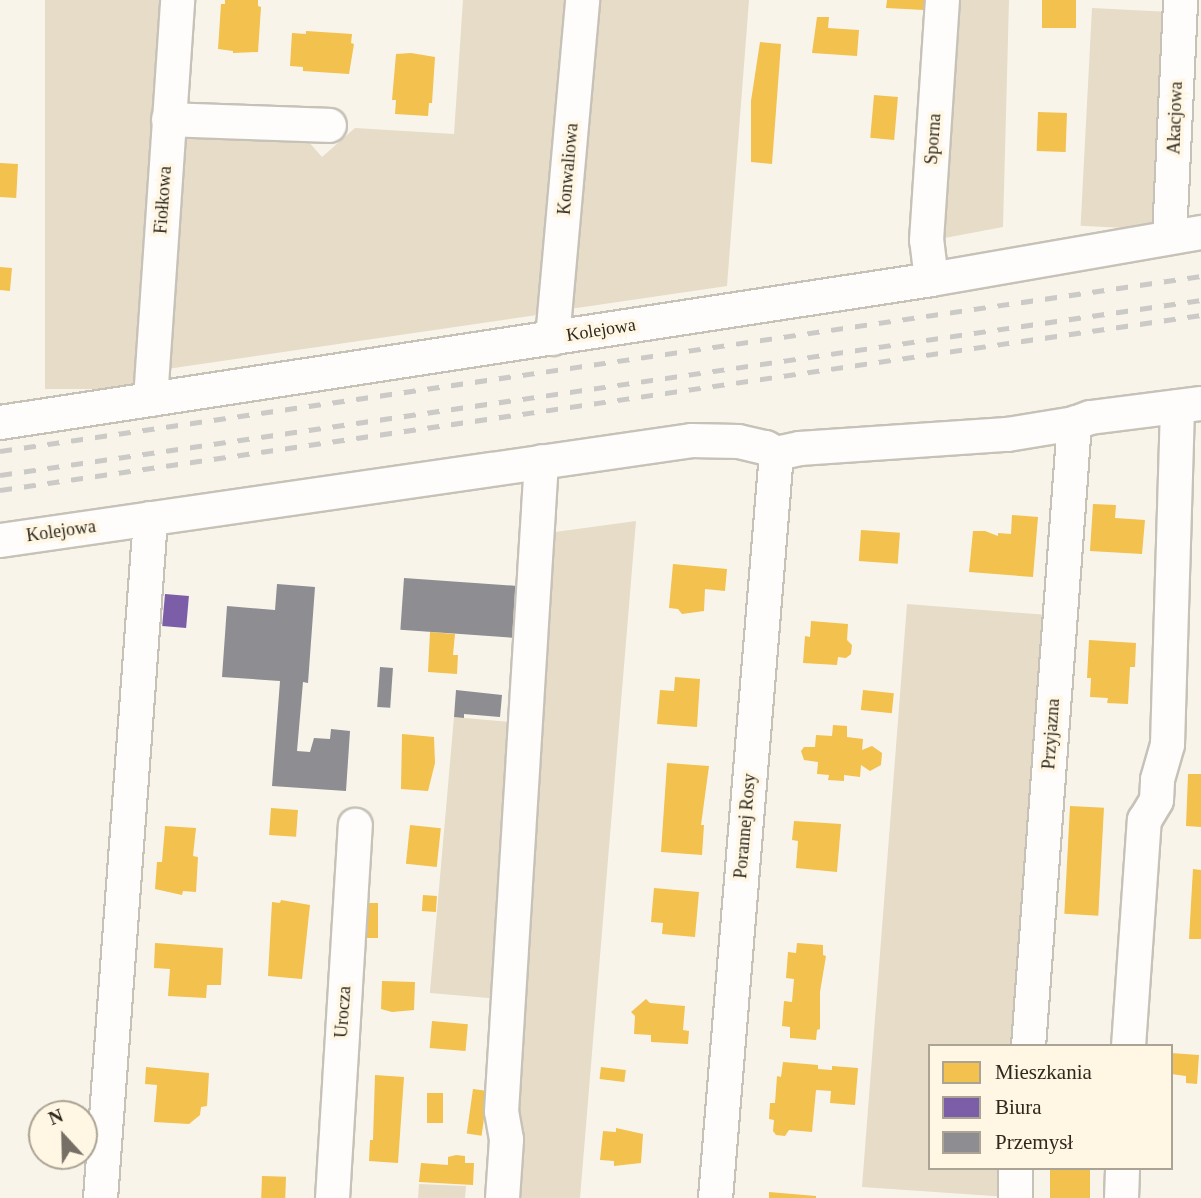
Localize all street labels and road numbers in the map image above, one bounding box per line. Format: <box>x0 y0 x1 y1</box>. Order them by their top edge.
street label: Akacjowa <box>1163 81 1187 155</box>
street label: Sporna <box>920 113 946 165</box>
street label: Konwaliowa <box>553 122 583 216</box>
street label: Fiołkowa <box>150 165 176 235</box>
street label: Kolejowa <box>565 314 637 346</box>
street label: Kolejowa <box>25 515 97 547</box>
street label: Przyjazna <box>1038 698 1064 770</box>
street label: Porannej Rosy <box>730 773 760 879</box>
street label: Urocza <box>330 985 356 1039</box>

